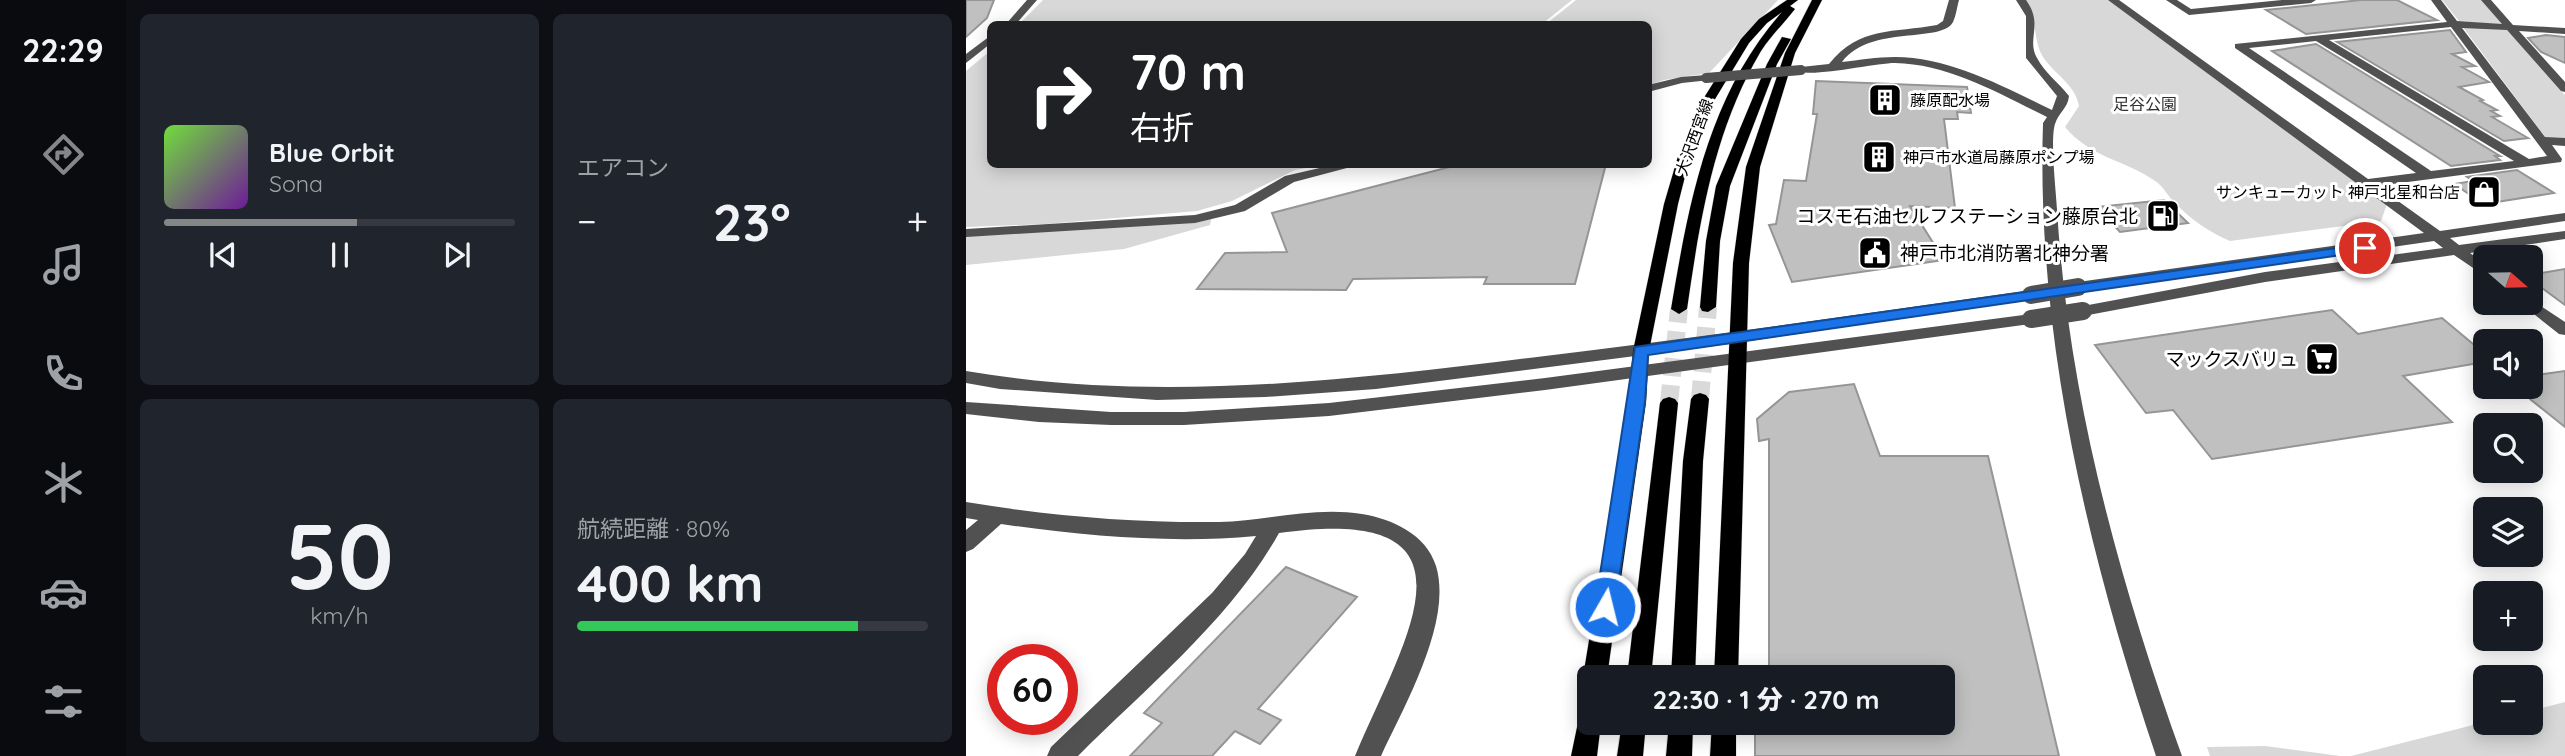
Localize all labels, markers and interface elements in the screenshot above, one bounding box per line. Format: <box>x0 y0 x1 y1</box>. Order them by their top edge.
text: 22:29 <box>22 30 104 70</box>
text: 70 m <box>1130 41 1246 102</box>
icon: right <box>1015 49 1106 140</box>
building icon: 藤原配水場 <box>1866 81 1904 119</box>
place label: 藤原配水場 <box>1910 90 1990 110</box>
park label: 足谷公園 <box>2113 94 2177 114</box>
street label: 大沢西宮線 <box>1671 96 1717 178</box>
text: 右折 <box>1130 107 1194 147</box>
icon: directions <box>39 130 88 179</box>
text: Blue Orbit <box>269 136 395 169</box>
building icon: 神戸市水道局藤原ポンプ場 <box>1860 138 1898 176</box>
place label: 神戸市水道局藤原ポンプ場 <box>1903 147 2095 167</box>
text: エアコン <box>577 153 669 182</box>
text: Sona <box>269 169 323 198</box>
shop icon: サンキューカット 神戸北星和台店 <box>2465 173 2503 211</box>
place label: サンキューカット 神戸北星和台店 <box>2216 182 2460 202</box>
text: 23° <box>713 189 791 254</box>
text: − <box>577 197 597 245</box>
text: + <box>907 197 928 245</box>
fuel station icon: コスモ石油セルフステーション藤原台北 <box>2144 197 2182 235</box>
place label: コスモ石油セルフステーション藤原台北 <box>1796 204 2138 228</box>
pin <box>2335 218 2395 278</box>
icon: arrive <box>2346 229 2384 267</box>
public building icon: 神戸市北消防署北神分署 <box>1856 234 1894 272</box>
icon: previous <box>204 236 242 274</box>
icon: pause <box>321 236 359 274</box>
icon: next <box>438 236 476 274</box>
icon: music <box>39 240 88 289</box>
place label: 神戸市北消防署北神分署 <box>1900 241 2109 265</box>
north arrow <box>2473 245 2543 315</box>
map controls <box>2473 245 2543 735</box>
button: sound <box>2473 329 2543 399</box>
supermarket icon: マックスバリュ <box>2303 340 2341 378</box>
place label: マックスバリュ <box>2166 347 2298 371</box>
icon: phone <box>39 349 88 398</box>
button: search <box>2473 413 2543 483</box>
icon: climate <box>39 458 88 507</box>
button: layers <box>2473 497 2543 567</box>
text: 50 <box>285 498 394 612</box>
text: 航続距離 · 80% <box>577 514 730 543</box>
text: 400 km <box>577 550 764 615</box>
icon: car <box>39 568 88 617</box>
position arrow <box>1568 570 1642 644</box>
button: + <box>2473 581 2543 651</box>
text: km/h <box>310 601 369 630</box>
speed limit sign: 60 <box>987 644 1078 735</box>
button: − <box>2473 665 2543 735</box>
icon: filters <box>39 677 88 726</box>
text: 22:30 · 1 分 · 270 m <box>1653 683 1879 716</box>

